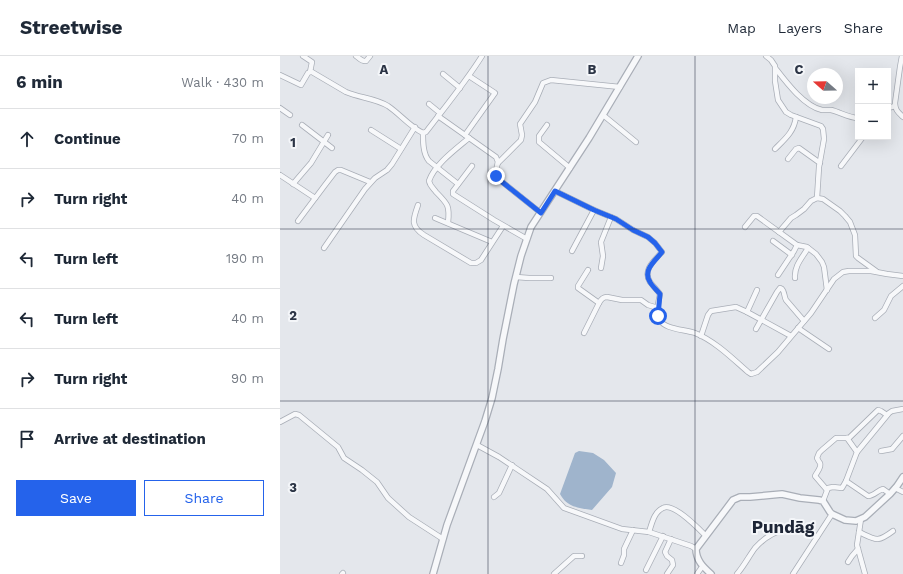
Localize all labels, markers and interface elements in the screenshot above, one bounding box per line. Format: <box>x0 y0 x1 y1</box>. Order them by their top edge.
text: Streetwise <box>20 16 123 39</box>
text: Map <box>727 20 756 36</box>
text: Layers <box>778 20 822 36</box>
text: Share <box>844 20 883 36</box>
text: A <box>380 62 389 77</box>
text: B <box>588 62 597 77</box>
text: C <box>795 62 804 77</box>
north arrow <box>807 68 843 104</box>
map controls <box>855 68 891 140</box>
button: + <box>855 68 891 104</box>
text: 6 min <box>16 72 63 92</box>
text: Walk · 430 m <box>181 75 264 90</box>
button: − <box>855 104 891 140</box>
icon: ahead <box>16 128 38 150</box>
text: Continue <box>54 130 121 148</box>
text: 70 m <box>232 131 264 146</box>
text: 1 <box>290 135 296 150</box>
route end <box>487 167 505 185</box>
icon: right <box>16 188 38 210</box>
text: Turn right <box>54 190 127 208</box>
text: 40 m <box>231 191 264 206</box>
icon: left <box>16 248 38 270</box>
text: Turn left <box>54 250 118 268</box>
text: 190 m <box>226 251 264 266</box>
route start <box>649 307 667 325</box>
icon: left <box>16 308 38 330</box>
text: 2 <box>289 308 297 323</box>
text: Turn left <box>54 310 118 328</box>
text: 40 m <box>231 311 264 326</box>
icon: right <box>16 368 38 390</box>
text: Turn right <box>54 370 127 388</box>
text: 90 m <box>231 371 264 386</box>
icon: arrive <box>16 428 38 450</box>
text: Arrive at destination <box>54 430 206 448</box>
button: Save <box>16 480 136 516</box>
button: Share <box>144 480 264 516</box>
text: 3 <box>289 480 297 495</box>
district label: Pundāg <box>752 517 815 537</box>

